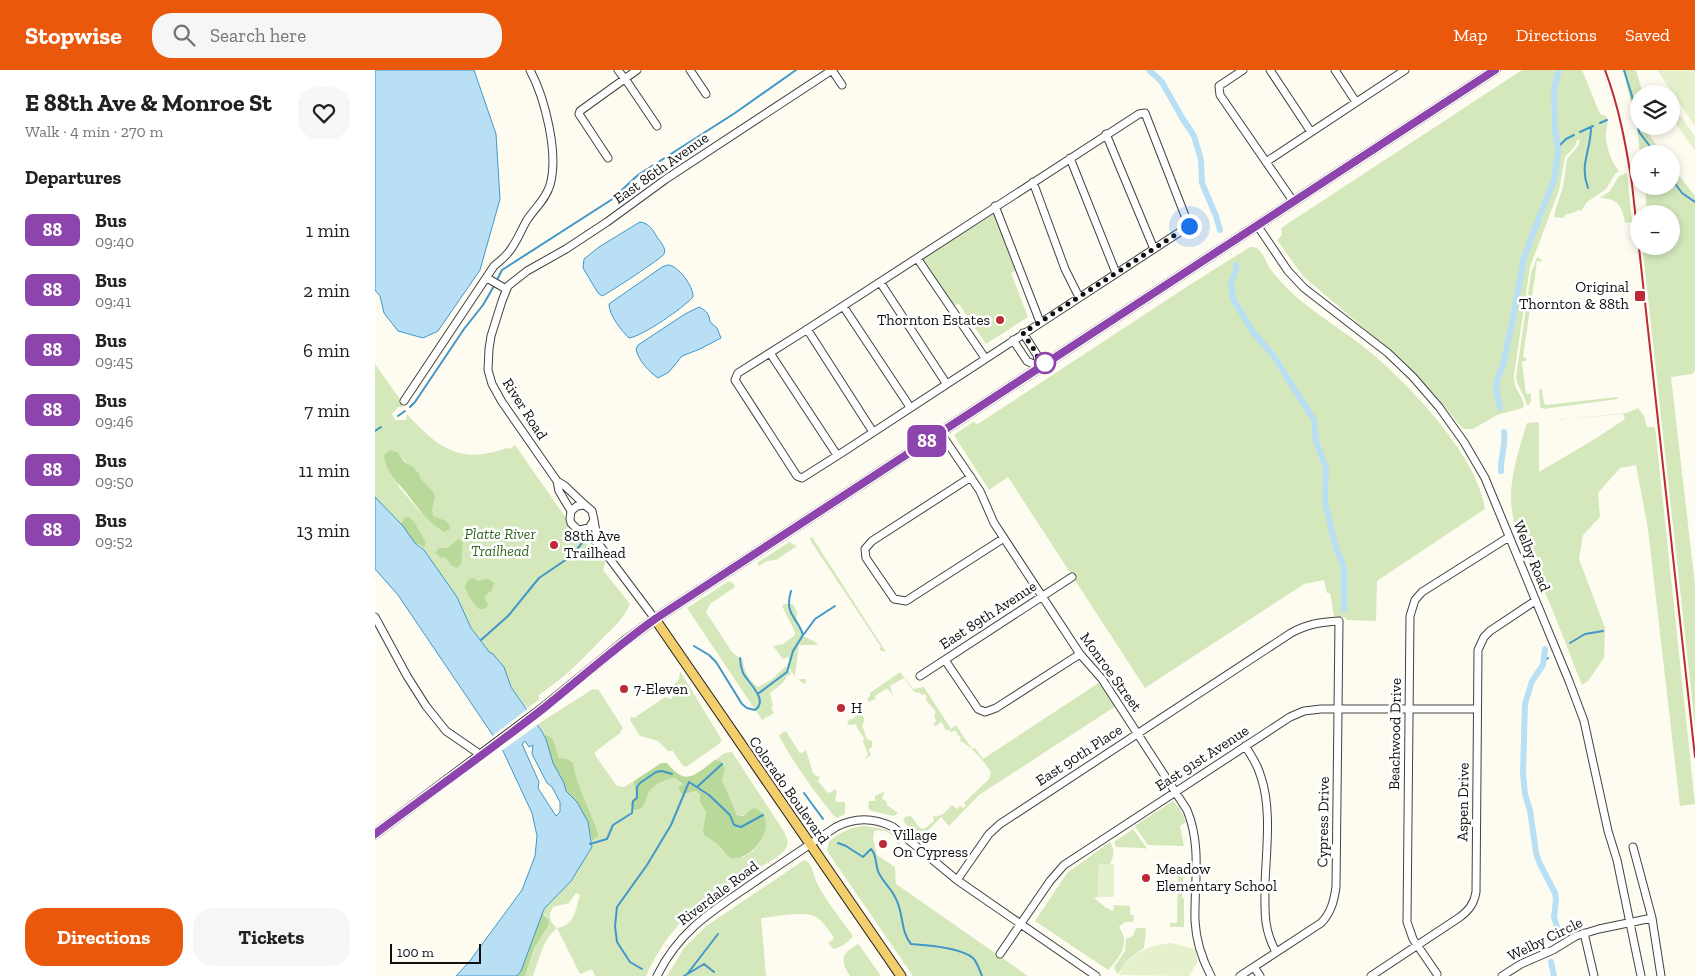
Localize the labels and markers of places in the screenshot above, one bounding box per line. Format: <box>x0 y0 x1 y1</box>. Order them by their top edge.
place label: Original Thornton & 88th <box>1519 278 1630 313</box>
marker: Original Thornton & 88th <box>1633 289 1647 303</box>
place label: Thornton Estates <box>877 311 990 329</box>
marker: Thornton Estates <box>994 314 1006 326</box>
unlabelled marker <box>1034 352 1056 374</box>
place label: 88th Ave Trailhead <box>564 527 627 562</box>
marker: 88th Ave Trailhead <box>548 539 560 551</box>
place label: 7-Eleven <box>634 680 689 698</box>
marker: 7-Eleven <box>618 683 630 695</box>
place label: H <box>851 699 862 717</box>
marker: H <box>835 702 847 714</box>
place label: Village On Cypress <box>892 826 968 861</box>
marker: Village On Cypress <box>877 838 889 850</box>
place label: Meadow Elementary School <box>1156 860 1277 895</box>
marker: Meadow Elementary School <box>1140 872 1152 884</box>

